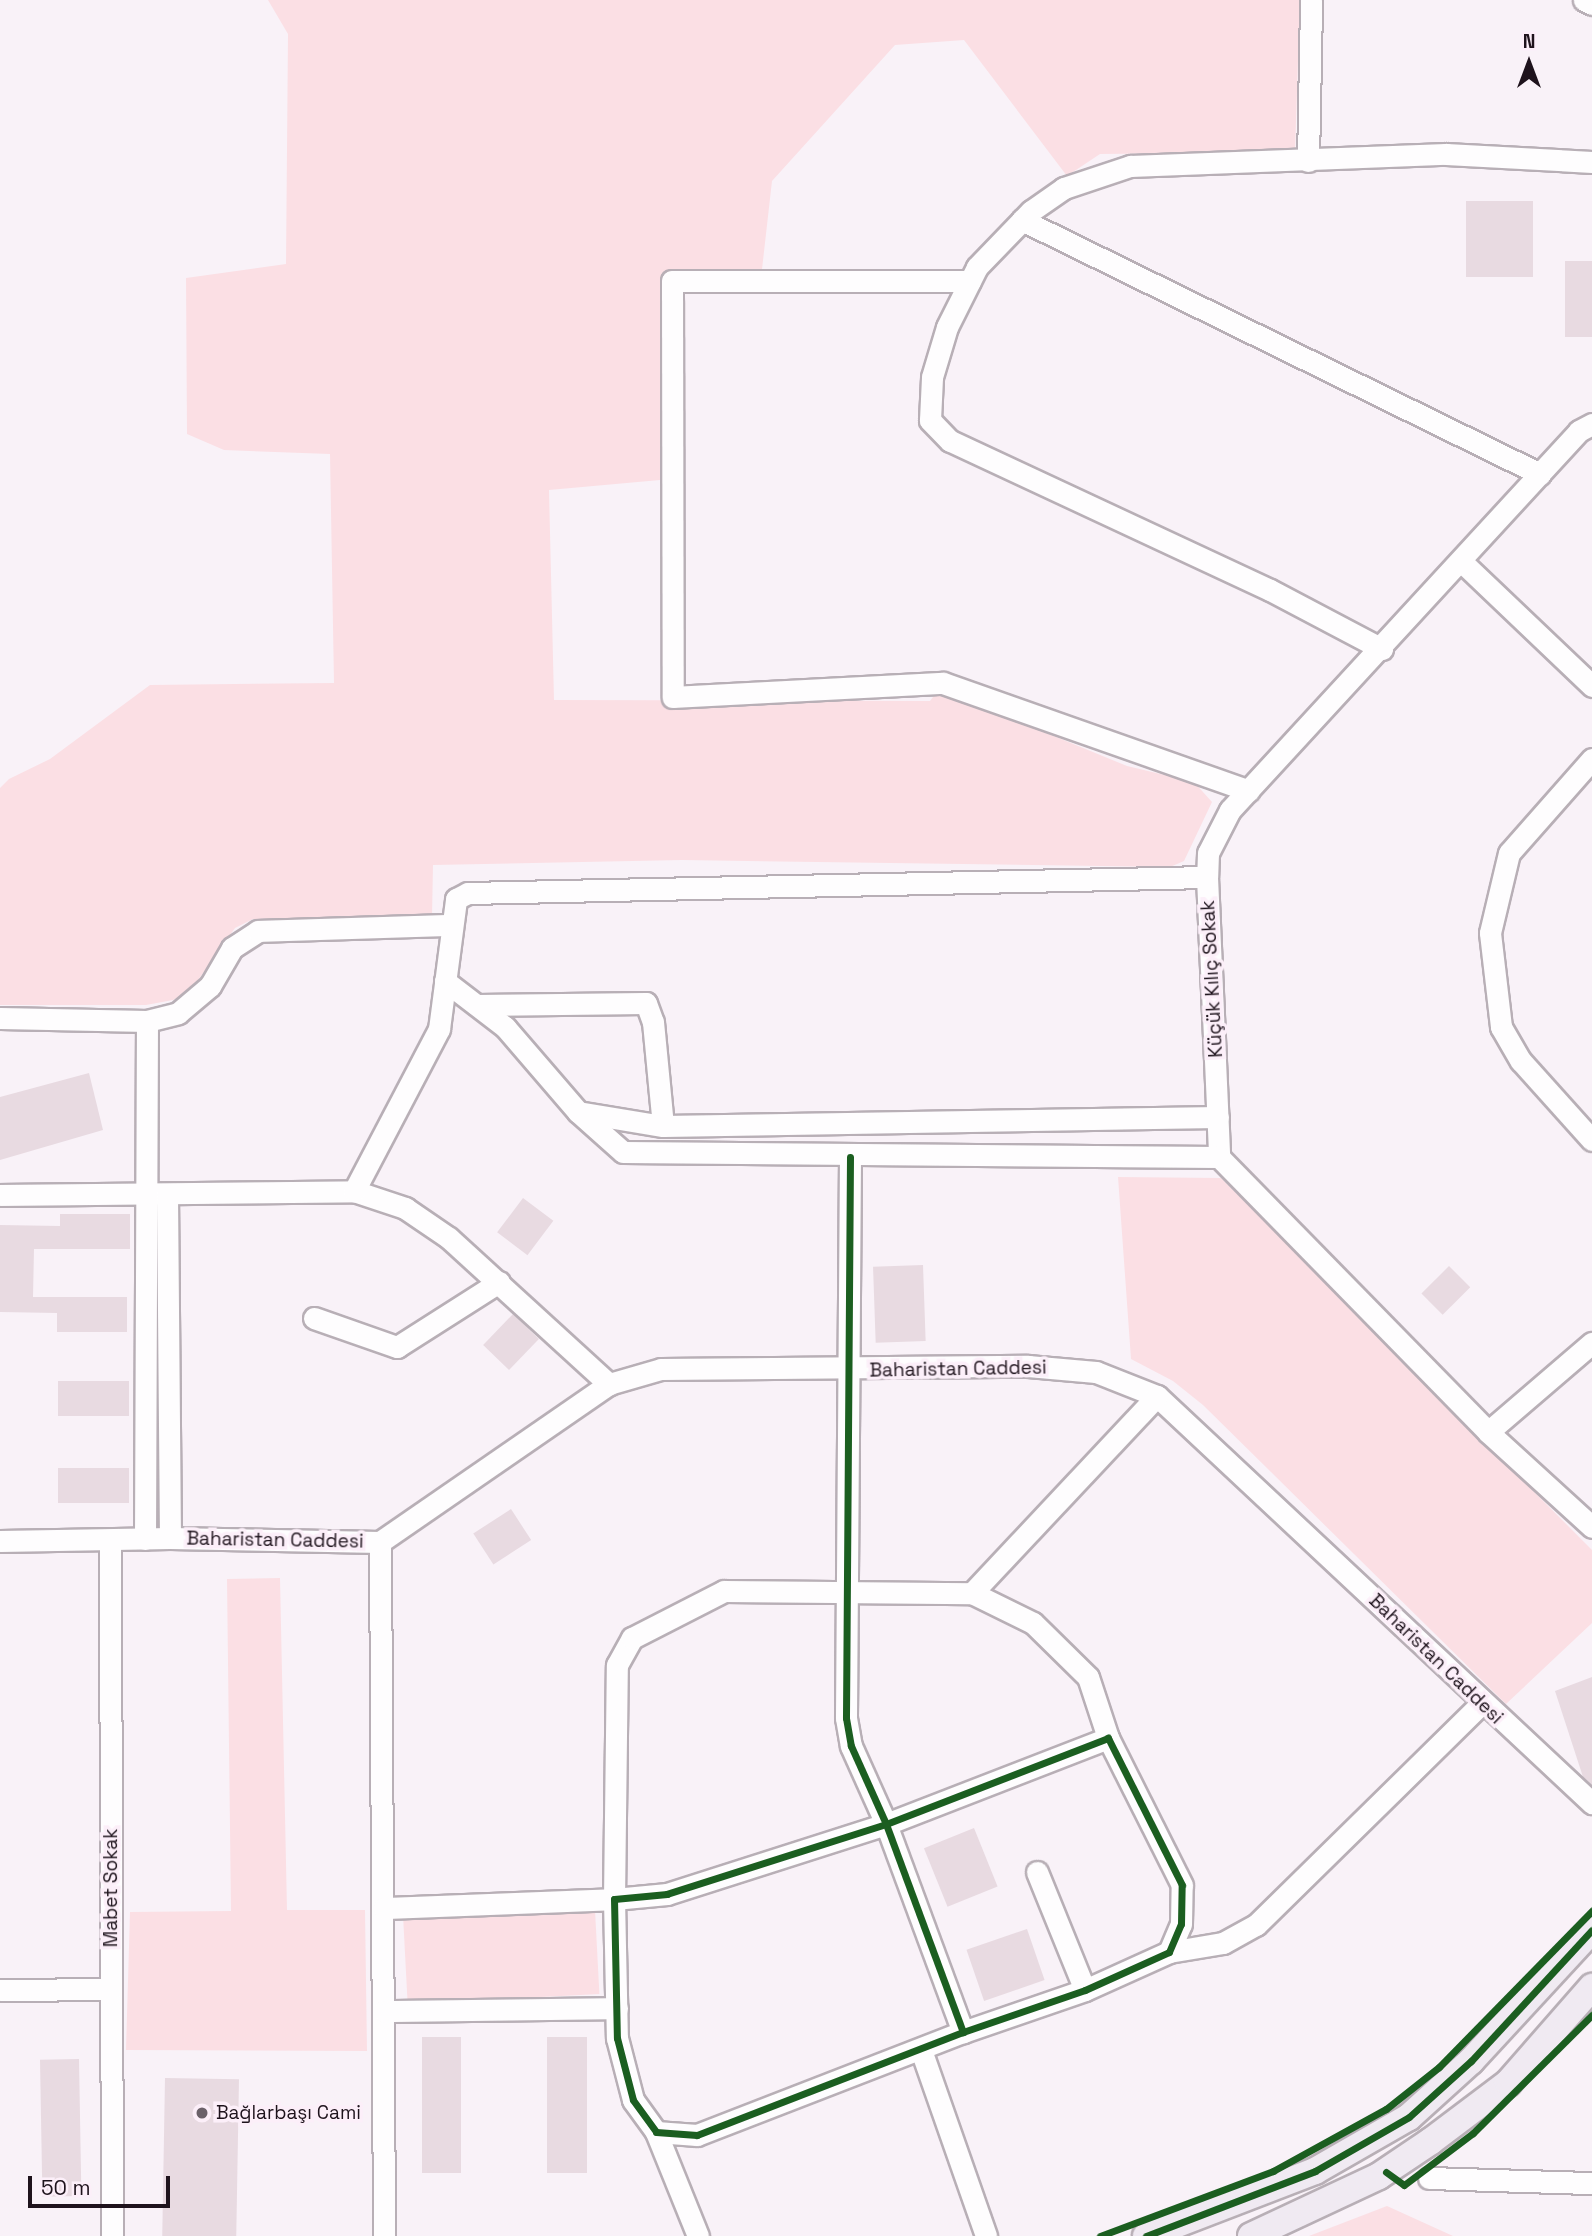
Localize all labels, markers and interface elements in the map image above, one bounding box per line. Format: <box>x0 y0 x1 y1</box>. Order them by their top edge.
north arrow <box>1494 28 1564 98</box>
text: N <box>1523 29 1535 54</box>
street label: Küçük Kılıç Sokak <box>1196 900 1228 1058</box>
street label: Baharistan Caddesi <box>869 1356 1047 1382</box>
street label: Baharistan Caddesi <box>186 1527 364 1553</box>
street label: Baharistan Caddesi <box>1364 1589 1508 1729</box>
street label: Mabet Sokak <box>100 1829 122 1947</box>
place label: Bağlarbaşı Cami <box>216 2102 361 2124</box>
marker: Bağlarbaşı Cami <box>194 2105 210 2121</box>
scale bar <box>32 2162 173 2206</box>
text: 50 m <box>41 2174 91 2201</box>

